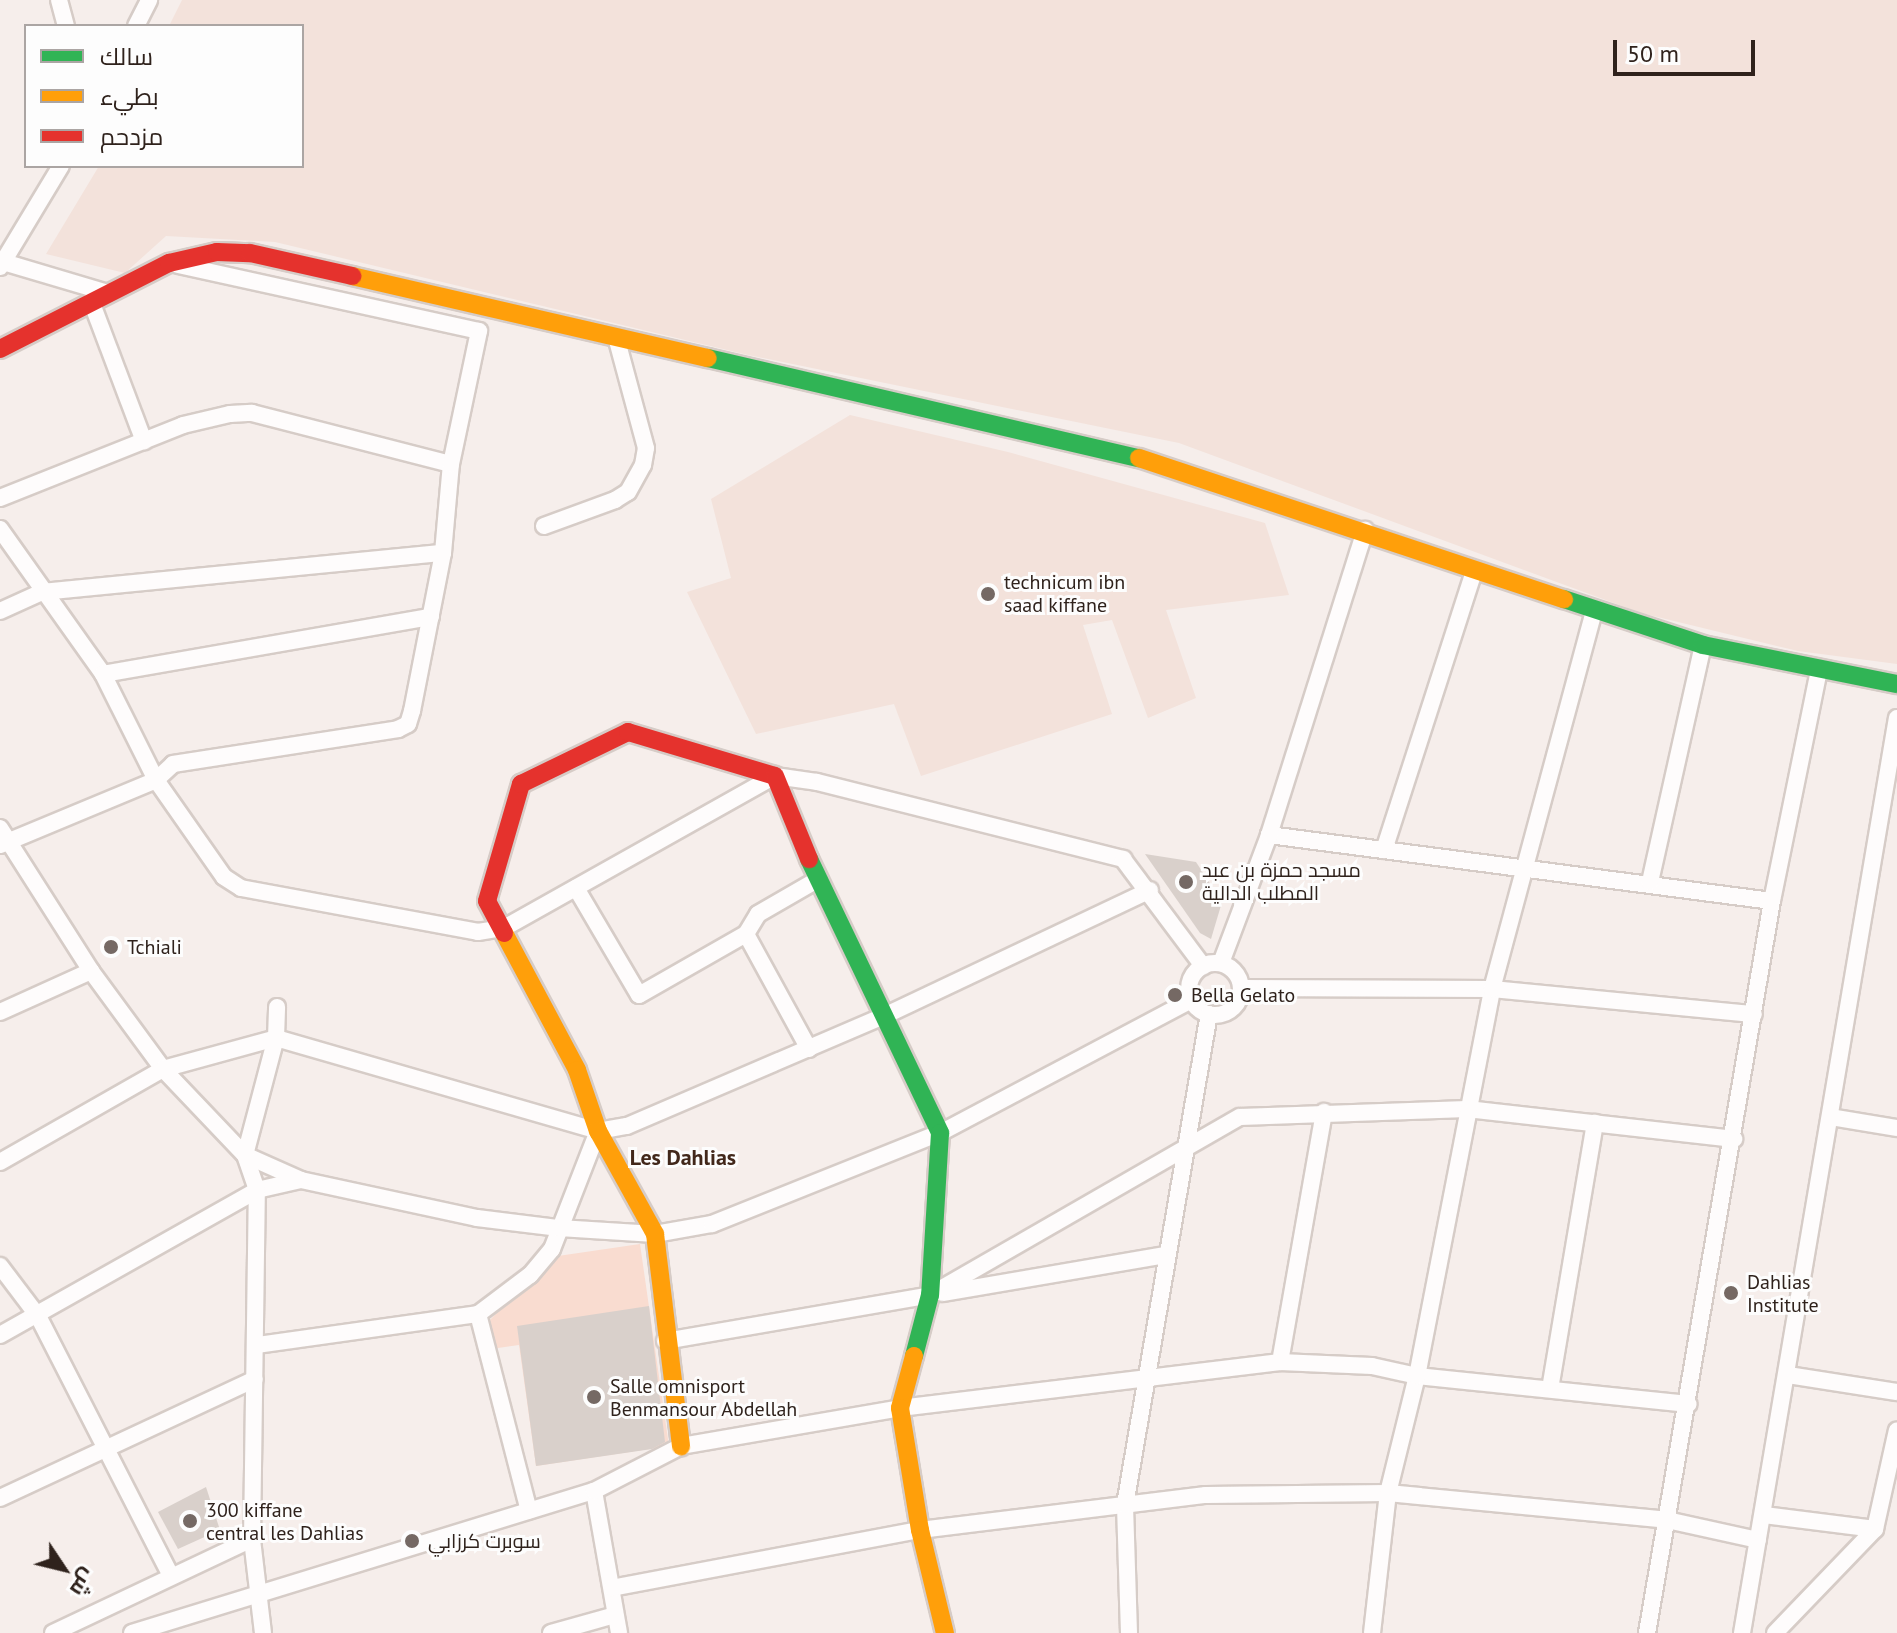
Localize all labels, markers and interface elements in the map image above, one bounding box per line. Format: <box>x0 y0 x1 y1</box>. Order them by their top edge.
legend <box>24 24 304 168</box>
scale bar <box>1617 24 1759 74</box>
text: 50 m <box>1627 38 1679 69</box>
text: سالك <box>100 41 153 72</box>
text: بطيء <box>100 81 159 112</box>
text: مزدحم <box>100 121 163 152</box>
place label: technicum ibn saad kiffane <box>1004 570 1125 617</box>
marker: technicum ibn saad kiffane <box>979 585 997 603</box>
place label: مسجد حمزة بن عبد المطلب الدالية <box>1202 858 1361 905</box>
marker: مسجد حمزة بن عبد المطلب الدالية <box>1177 873 1195 891</box>
place label: Tchiali <box>127 935 182 959</box>
marker: Tchiali <box>102 938 120 956</box>
place label: Bella Gelato <box>1191 983 1295 1007</box>
marker: Bella Gelato <box>1166 986 1184 1004</box>
district label: Les Dahlias <box>630 1145 736 1171</box>
place label: Dahlias Institute <box>1747 1270 1819 1317</box>
marker: Dahlias Institute <box>1722 1284 1740 1302</box>
place label: Salle omnisport Benmansour Abdellah <box>610 1374 798 1421</box>
marker: Salle omnisport Benmansour Abdellah <box>585 1388 603 1406</box>
place label: 300 kiffane central les Dahlias <box>206 1498 364 1545</box>
marker: 300 kiffane central les Dahlias <box>181 1512 199 1530</box>
north arrow <box>24 1529 104 1609</box>
place label: سوبرت كرزابي <box>428 1529 541 1553</box>
marker: سوبرت كرزابي <box>403 1532 421 1550</box>
text: ش <box>64 1563 103 1602</box>

